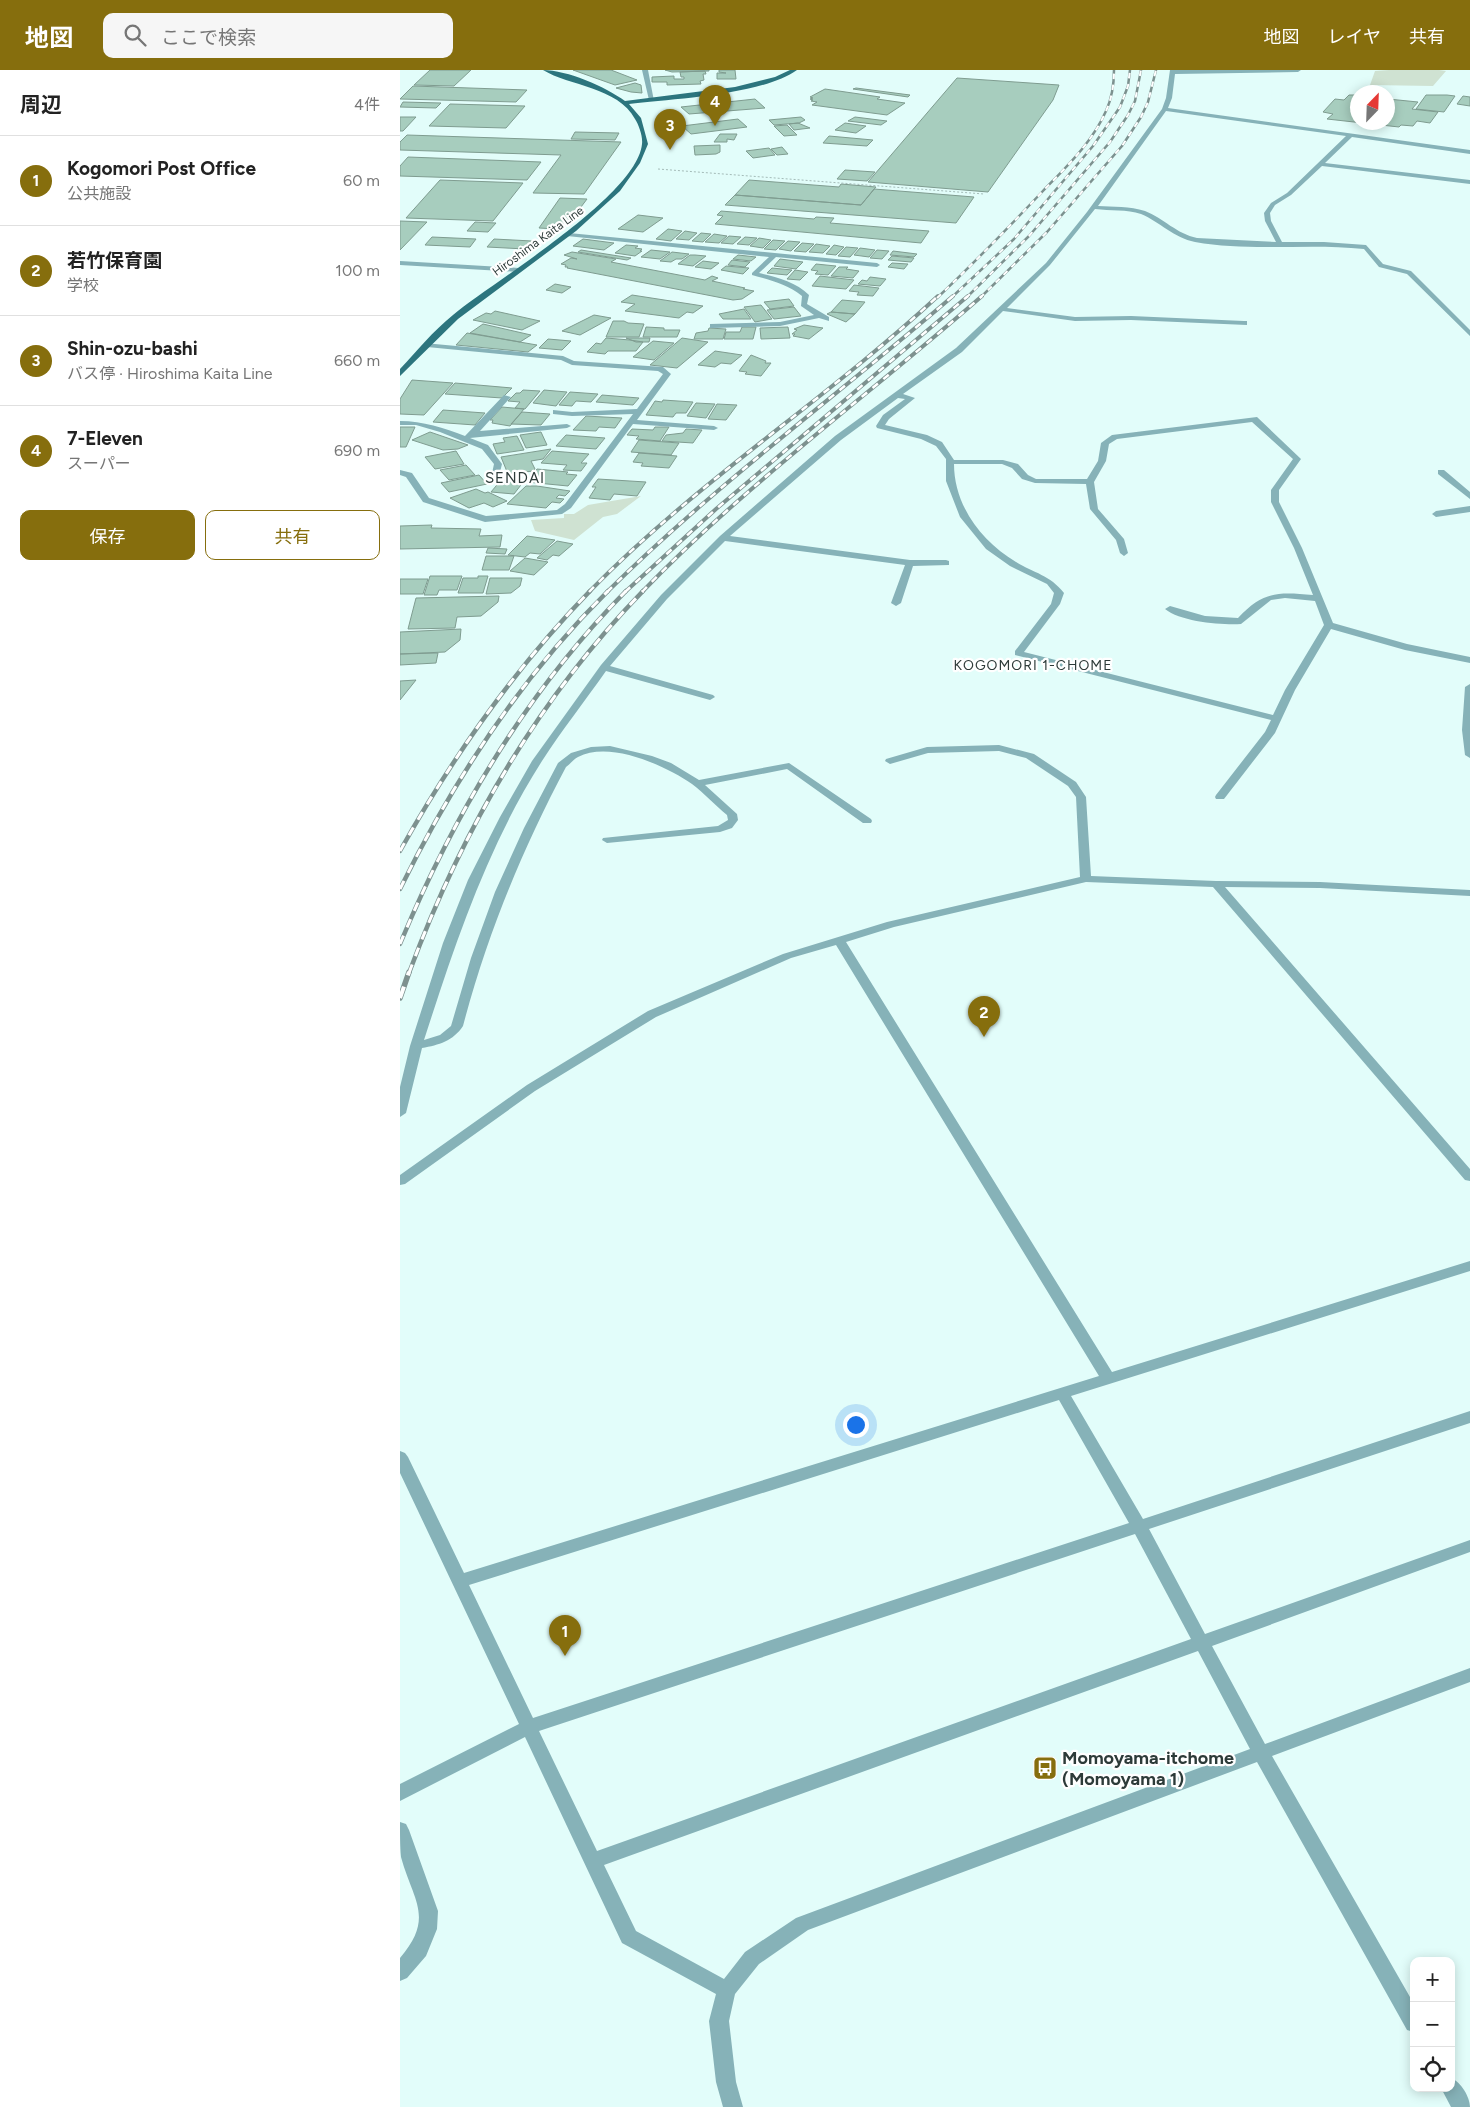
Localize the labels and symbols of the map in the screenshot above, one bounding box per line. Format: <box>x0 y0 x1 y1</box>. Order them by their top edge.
pin: 4 <box>699 85 731 126</box>
north arrow <box>1350 85 1395 130</box>
pin: 3 <box>654 109 686 150</box>
street label: Hiroshima Kaita Line <box>490 203 587 279</box>
district label: SENDAI <box>485 469 545 487</box>
district label: KOGOMORI 1-CHOME <box>954 657 1112 674</box>
pin: 2 <box>968 996 1000 1037</box>
your location <box>843 1412 869 1438</box>
pin: 1 <box>549 1615 581 1656</box>
place label: Momoyama-itchome (Momoyama 1) <box>1062 1747 1234 1790</box>
bus stop icon: Momoyama-itchome (Momoyama 1) <box>1032 1755 1058 1781</box>

